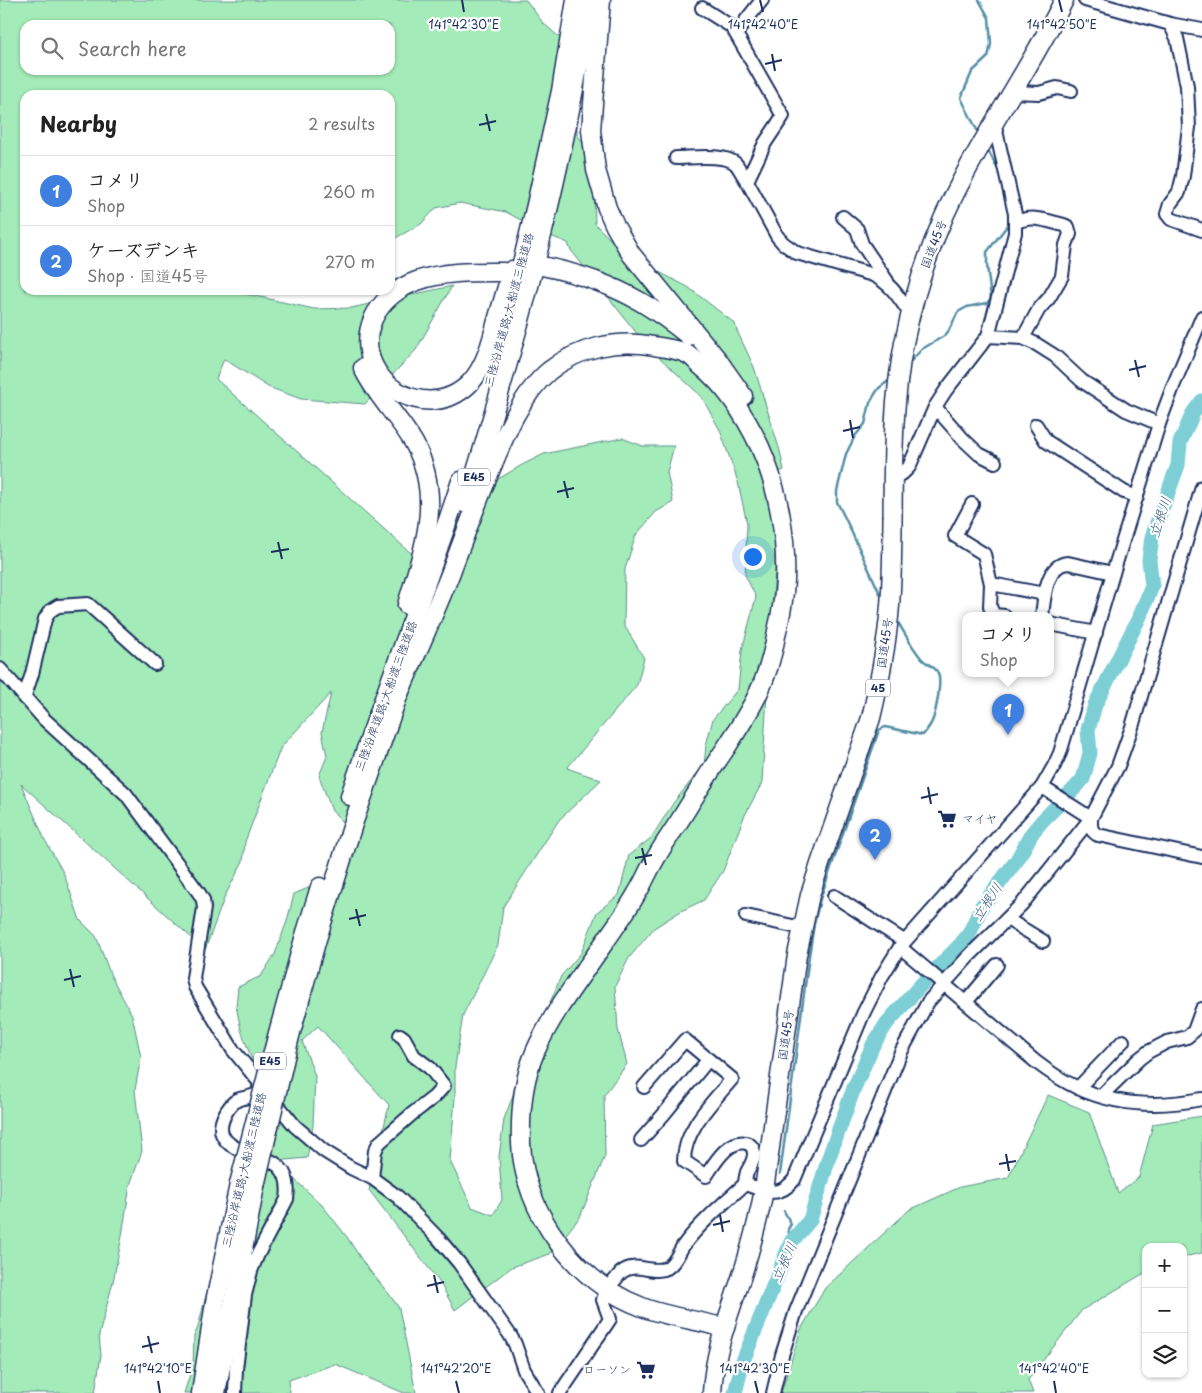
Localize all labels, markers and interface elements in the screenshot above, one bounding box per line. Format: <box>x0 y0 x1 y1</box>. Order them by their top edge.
text: 141°42'30"E <box>429 15 499 33</box>
text: 141°42'40"E <box>728 15 798 33</box>
text: 141°42'50"E <box>1027 15 1097 33</box>
search box <box>20 20 395 75</box>
icon: search <box>38 34 66 62</box>
text: Search here <box>78 34 187 62</box>
text: Nearby <box>40 107 117 139</box>
text: 2 results <box>308 111 375 135</box>
text: コメリ <box>87 165 144 193</box>
text: 1 <box>52 179 60 203</box>
text: 260 m <box>323 179 375 203</box>
text: Shop <box>87 193 125 217</box>
street label: 国道45号 <box>915 216 951 271</box>
street label: 三陸沿岸道路;大船渡三陸道路 <box>479 230 537 389</box>
text: ケーズデンキ <box>87 235 199 263</box>
text: 2 <box>50 249 62 273</box>
text: 270 m <box>325 249 375 273</box>
text: Shop · 国道45号 <box>87 263 208 287</box>
road number: E45 <box>458 468 490 486</box>
water label: 立根川 <box>1143 494 1176 540</box>
your location <box>740 544 766 570</box>
popup <box>962 612 1054 677</box>
street label: 国道45号 <box>872 616 896 670</box>
street label: 三陸沿岸道路;大船渡三陸道路 <box>349 618 421 774</box>
text: コメリ <box>979 619 1037 647</box>
text: Shop <box>979 647 1018 671</box>
road number: 45 <box>866 680 890 696</box>
pin: 1 <box>992 694 1024 735</box>
supermarket icon: マイヤ <box>936 808 958 830</box>
place label: マイヤ <box>962 809 998 827</box>
pin: 2 <box>859 819 891 860</box>
water label: 立根川 <box>966 878 1007 925</box>
street label: 国道45号 <box>773 1008 797 1062</box>
road number: E45 <box>254 1052 286 1070</box>
street label: 三陸沿岸道路;大船渡三陸道路 <box>216 1090 270 1249</box>
water label: 立根川 <box>765 1238 802 1285</box>
map controls <box>1142 1243 1187 1378</box>
button: + <box>1142 1243 1187 1288</box>
button: − <box>1142 1288 1187 1333</box>
button: layers <box>1142 1333 1187 1378</box>
text: 141°42'10"E <box>124 1359 192 1377</box>
text: 141°42'20"E <box>420 1359 492 1377</box>
supermarket icon: ローソン <box>635 1359 657 1381</box>
text: 141°42'30"E <box>720 1359 790 1377</box>
text: 141°42'40"E <box>1019 1359 1089 1377</box>
place label: ローソン <box>583 1360 631 1378</box>

